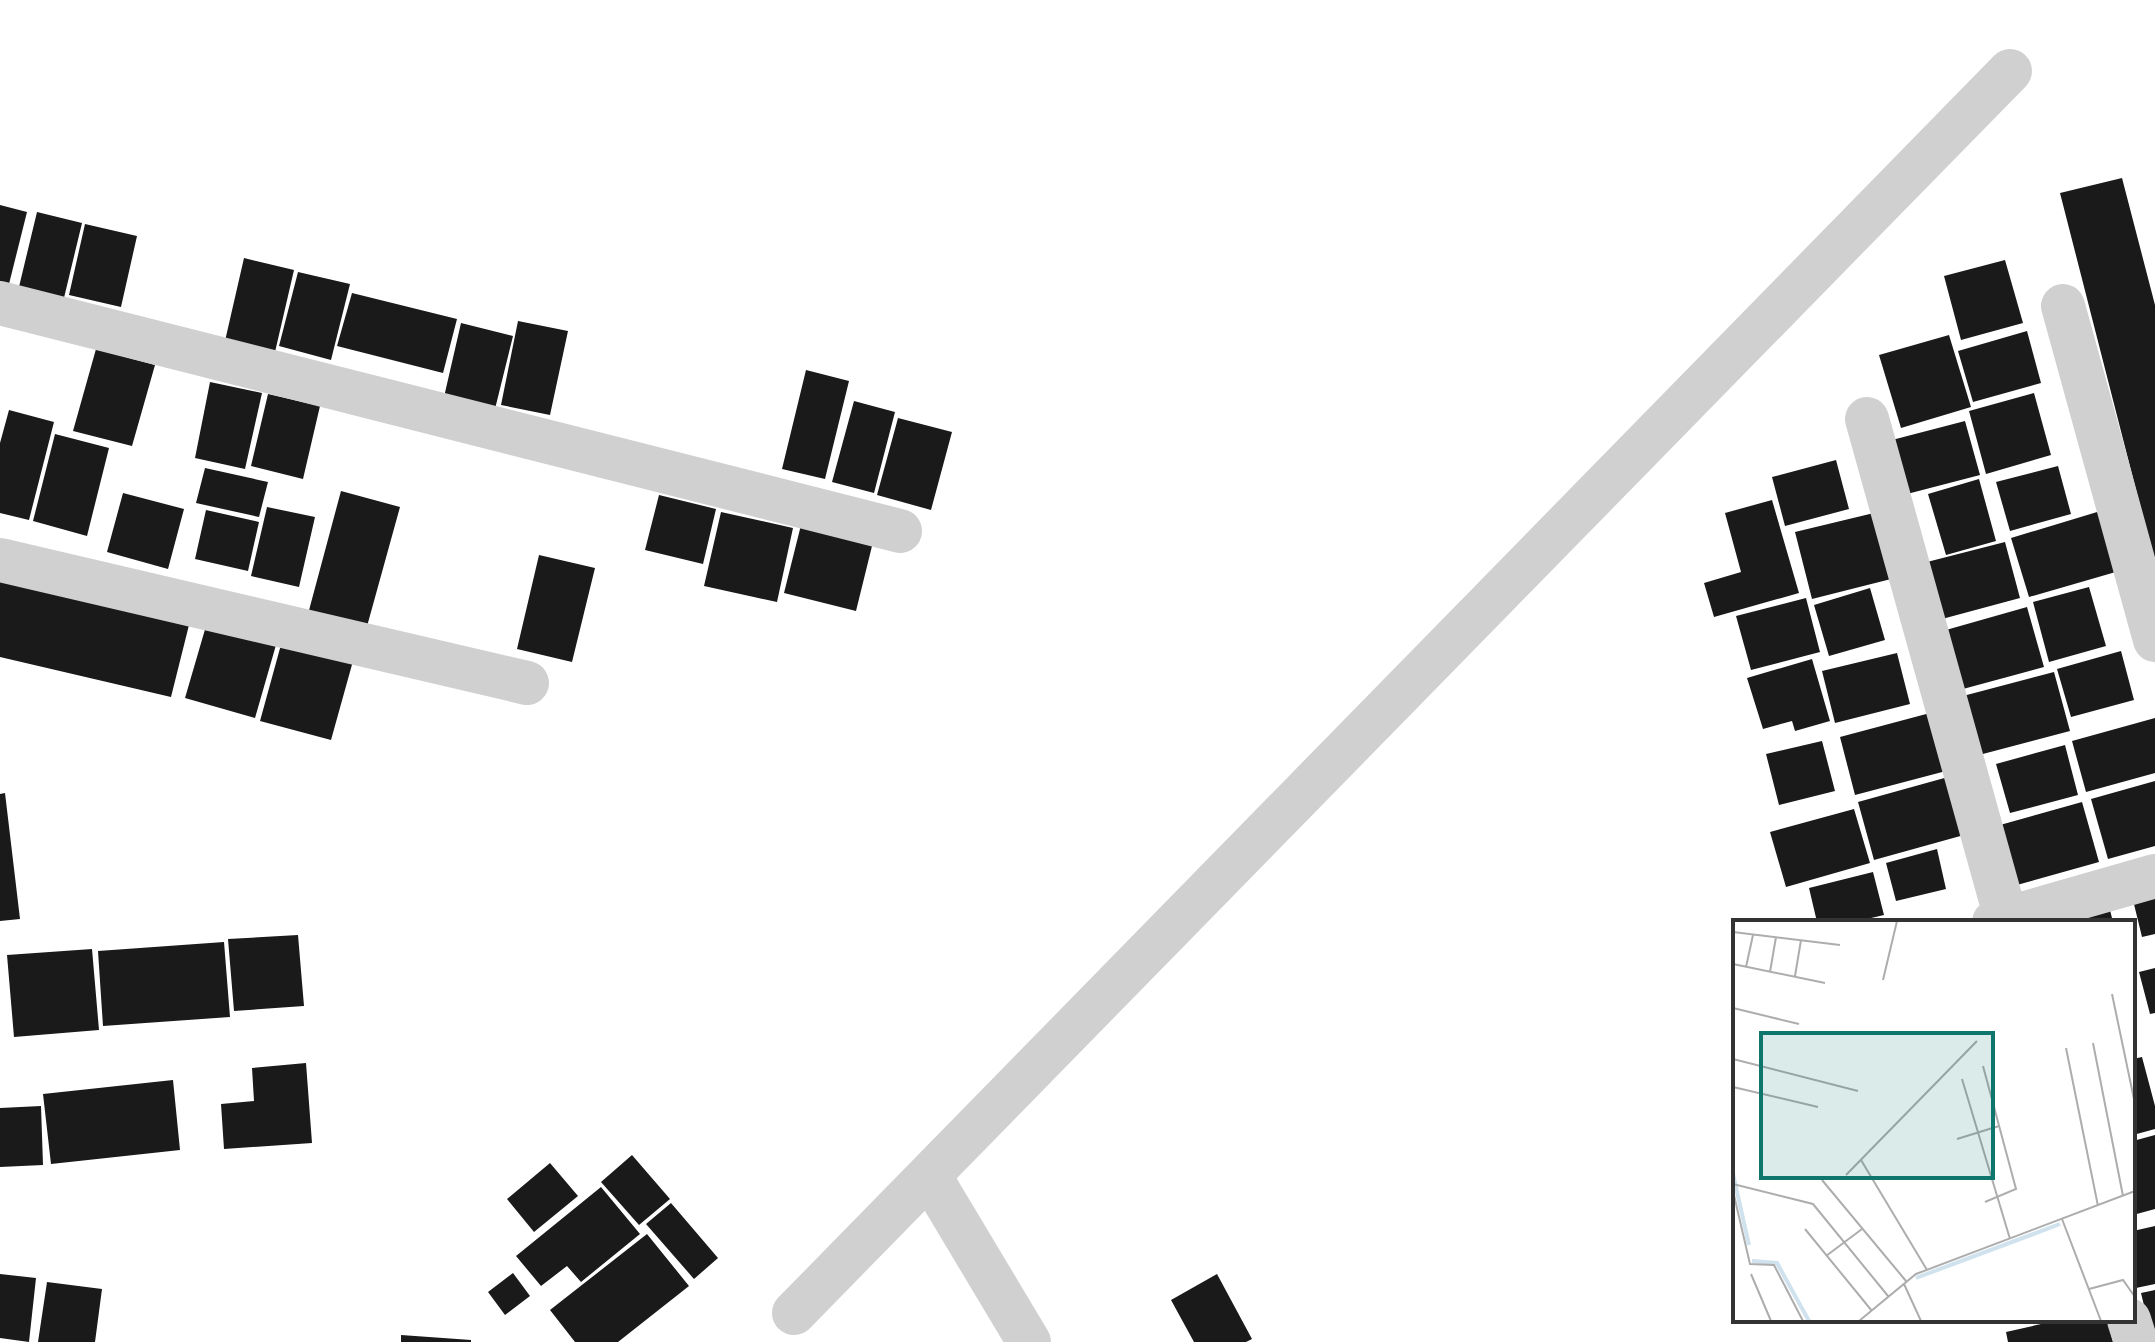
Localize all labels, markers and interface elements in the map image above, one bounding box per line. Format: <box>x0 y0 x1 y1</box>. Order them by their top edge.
inset map <box>1733 920 2135 1322</box>

